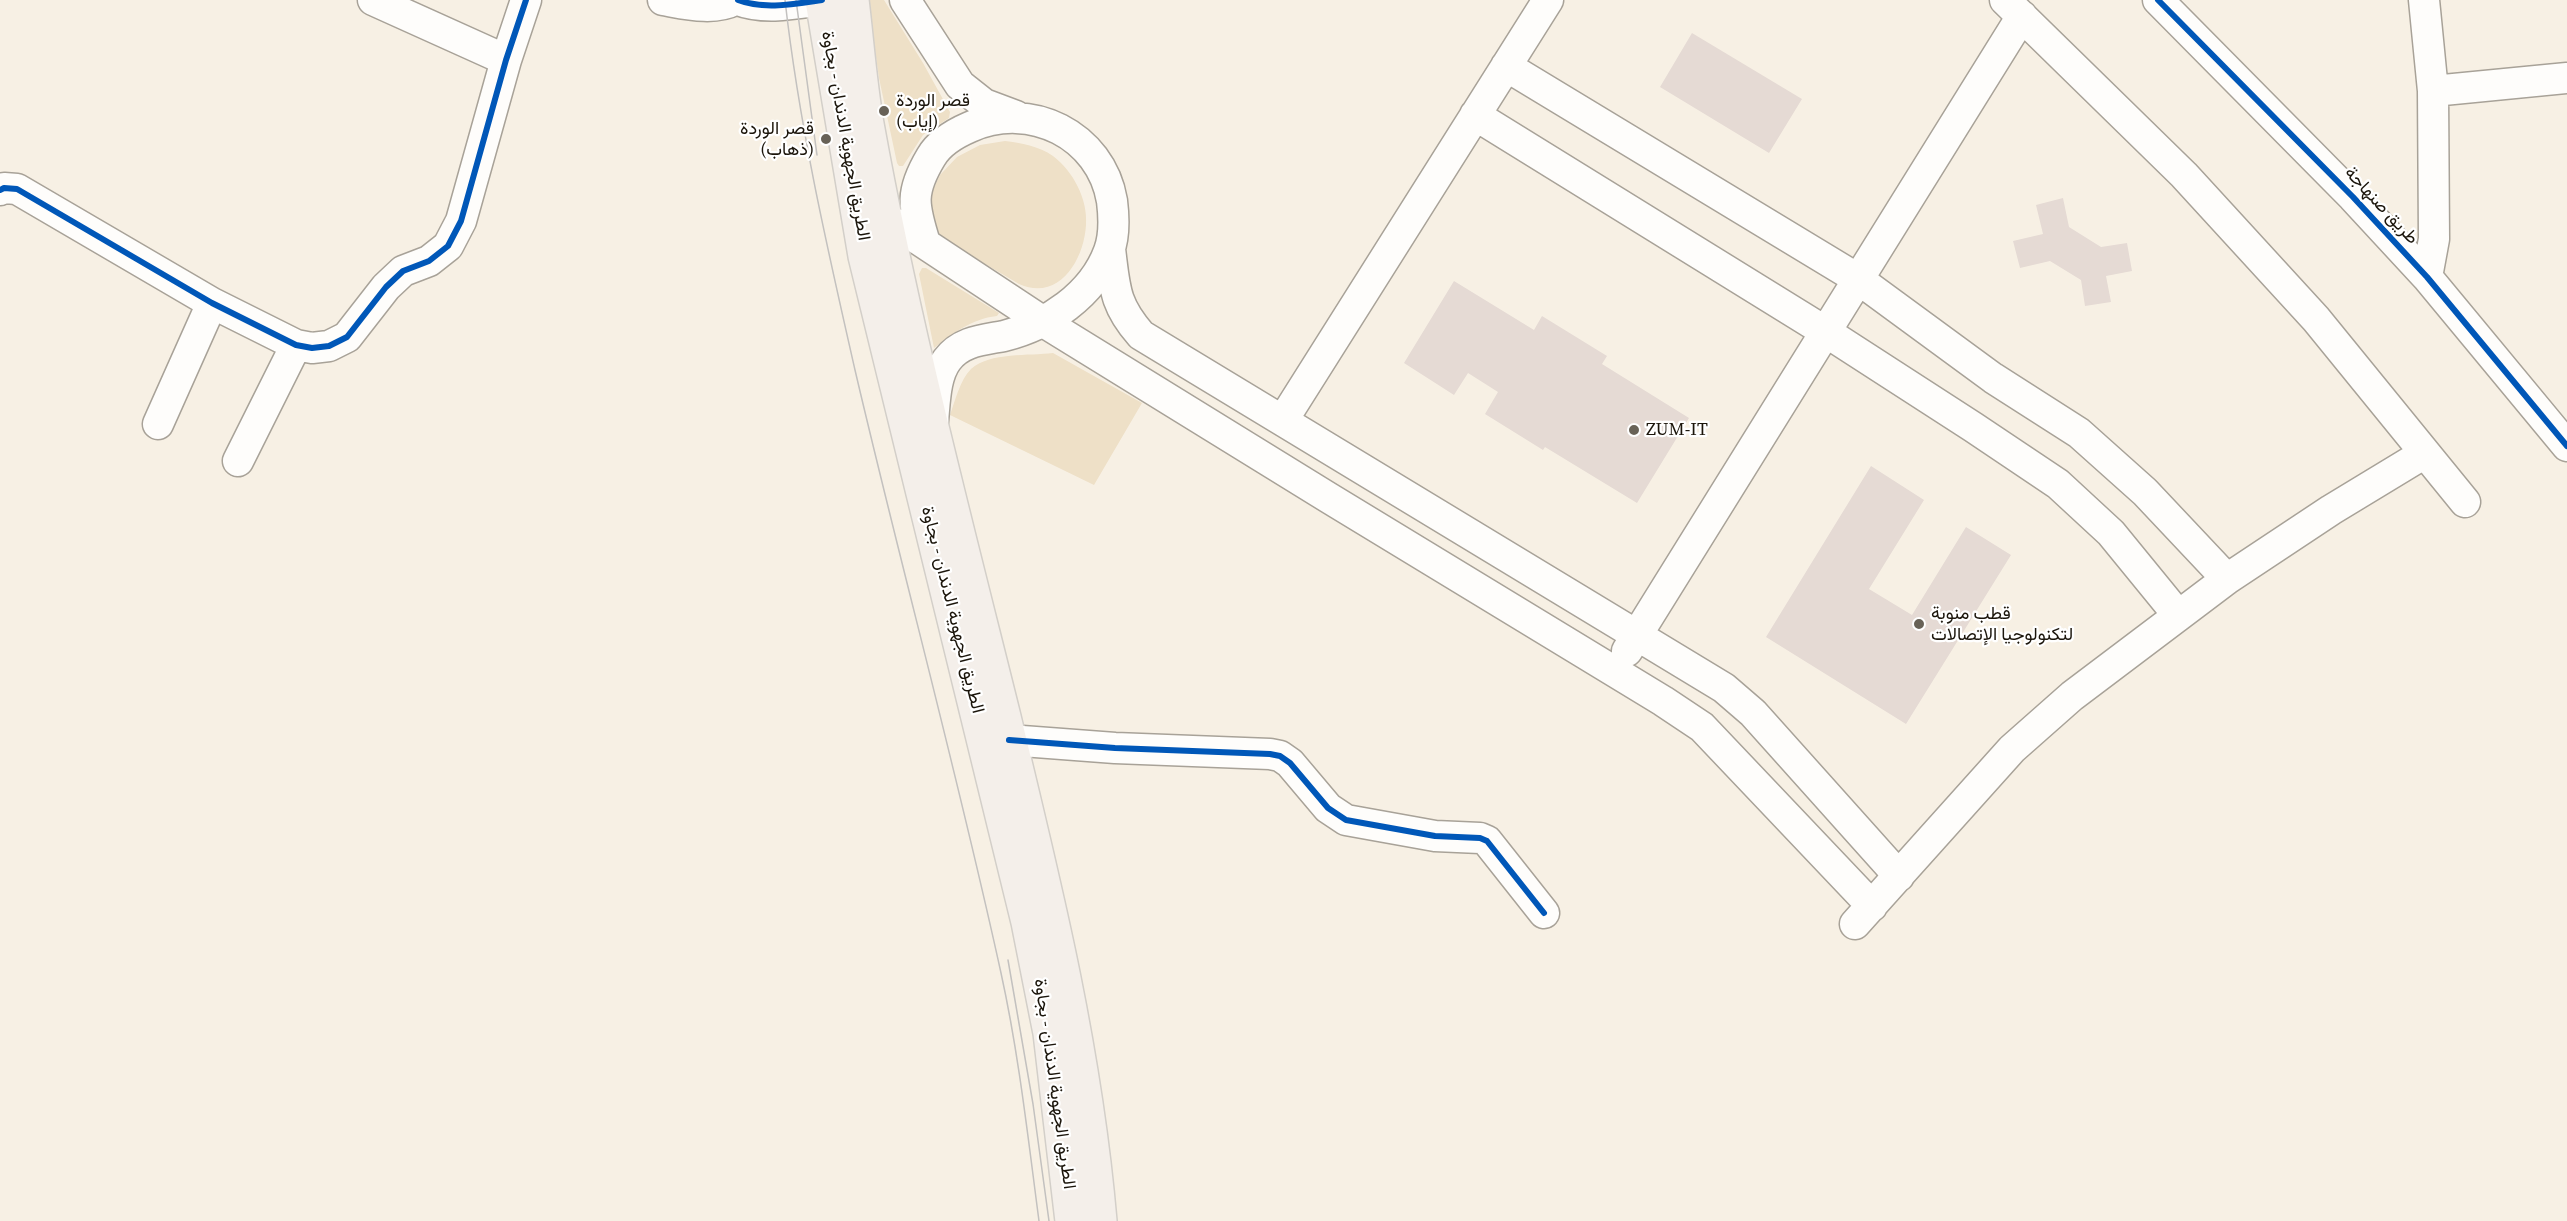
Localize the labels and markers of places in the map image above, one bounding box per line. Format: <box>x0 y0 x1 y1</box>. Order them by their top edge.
place label: قصر الوردة (إياب) <box>896 90 970 132</box>
marker: قصر الوردة (إياب) <box>877 104 891 118</box>
place label: قصر الوردة (ذهاب) <box>740 118 814 160</box>
marker: قصر الوردة (ذهاب) <box>819 132 833 146</box>
place label: ZUM-IT <box>1646 419 1708 441</box>
marker: ZUM-IT <box>1627 423 1641 437</box>
place label: قطب منوبة لتكنولوجيا الإتصالات <box>1931 603 2073 646</box>
marker: قطب منوبة لتكنولوجيا الإتصالات <box>1912 617 1926 631</box>

